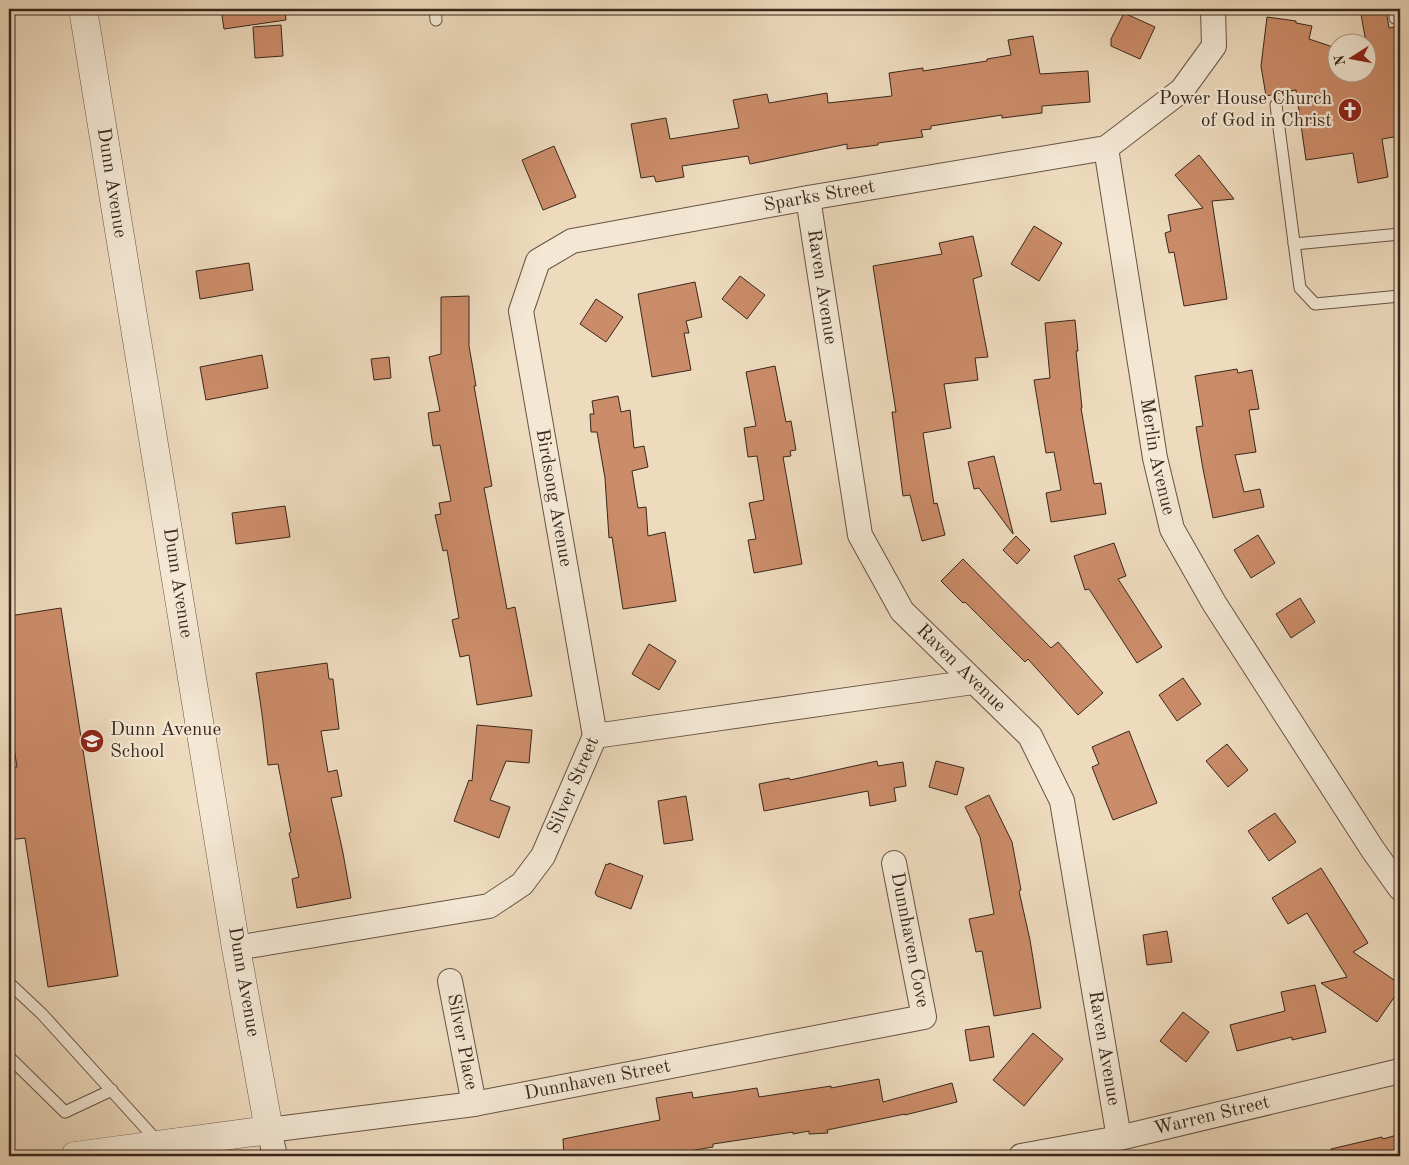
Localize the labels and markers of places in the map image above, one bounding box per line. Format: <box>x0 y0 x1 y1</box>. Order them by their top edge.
place label: Power House Church of God in Christ <box>1159 90 1332 131</box>
church icon: Power House Church of God in Christ <box>1337 97 1363 123</box>
place label: Dunn Avenue School <box>110 721 221 762</box>
school or university icon: Dunn Avenue School <box>79 728 105 754</box>

